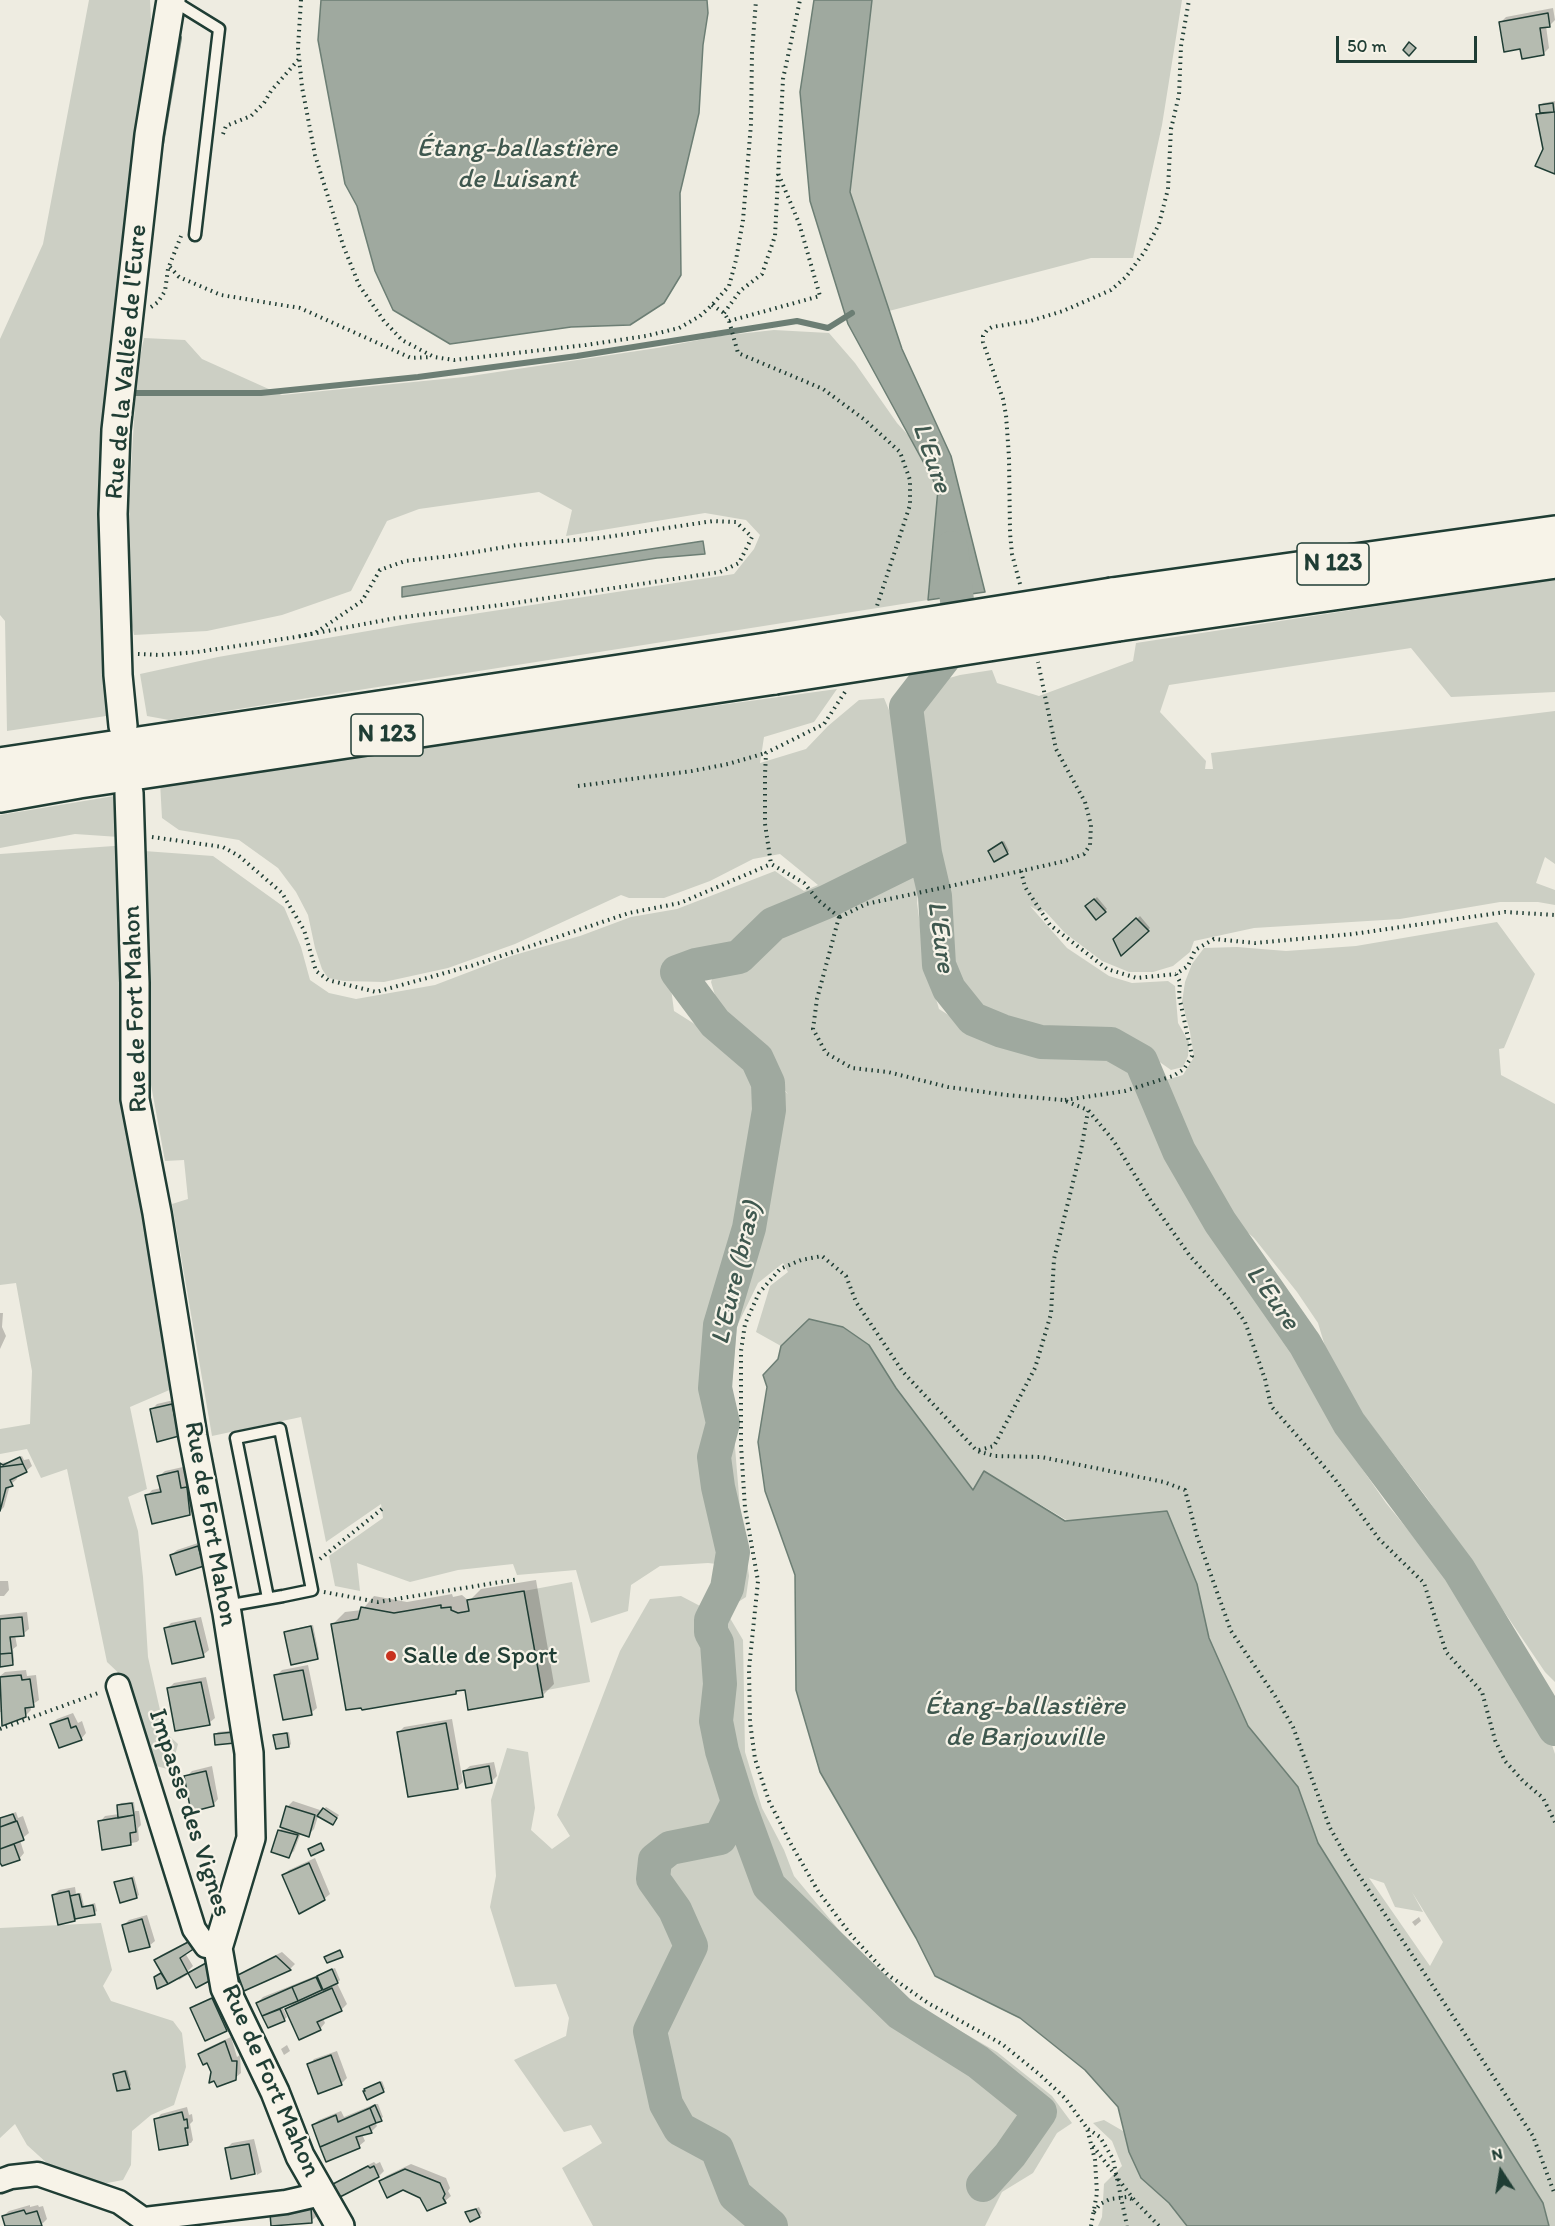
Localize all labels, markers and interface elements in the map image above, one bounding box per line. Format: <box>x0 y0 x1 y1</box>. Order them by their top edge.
scale bar <box>1339 24 1480 62</box>
text: 50 m <box>1347 35 1387 57</box>
water label: Étang-ballastière de Luisant <box>417 133 617 196</box>
street label: Rue de la Vallée de l'Eure <box>99 223 155 501</box>
water label: L'Eure <box>904 419 958 497</box>
road number: N 123 <box>1297 543 1369 585</box>
road number: N 123 <box>351 714 423 756</box>
water label: L'Eure <box>919 899 961 975</box>
street label: Rue de Fort Mahon <box>117 905 155 1113</box>
water label: L'Eure (bras) <box>705 1198 769 1348</box>
water label: L'Eure <box>1238 1259 1306 1337</box>
street label: Rue de Fort Mahon <box>177 1419 243 1629</box>
place label: Salle de Sport <box>403 1640 558 1672</box>
marker: Salle de Sport <box>384 1649 398 1663</box>
water label: Étang-ballastière de Barjouville <box>925 1691 1125 1754</box>
street label: Impasse des Vignes <box>141 1705 237 1921</box>
street label: Rue de Fort Mahon <box>214 1980 326 2182</box>
north arrow <box>1471 2142 1531 2202</box>
text: N <box>1490 2143 1504 2164</box>

